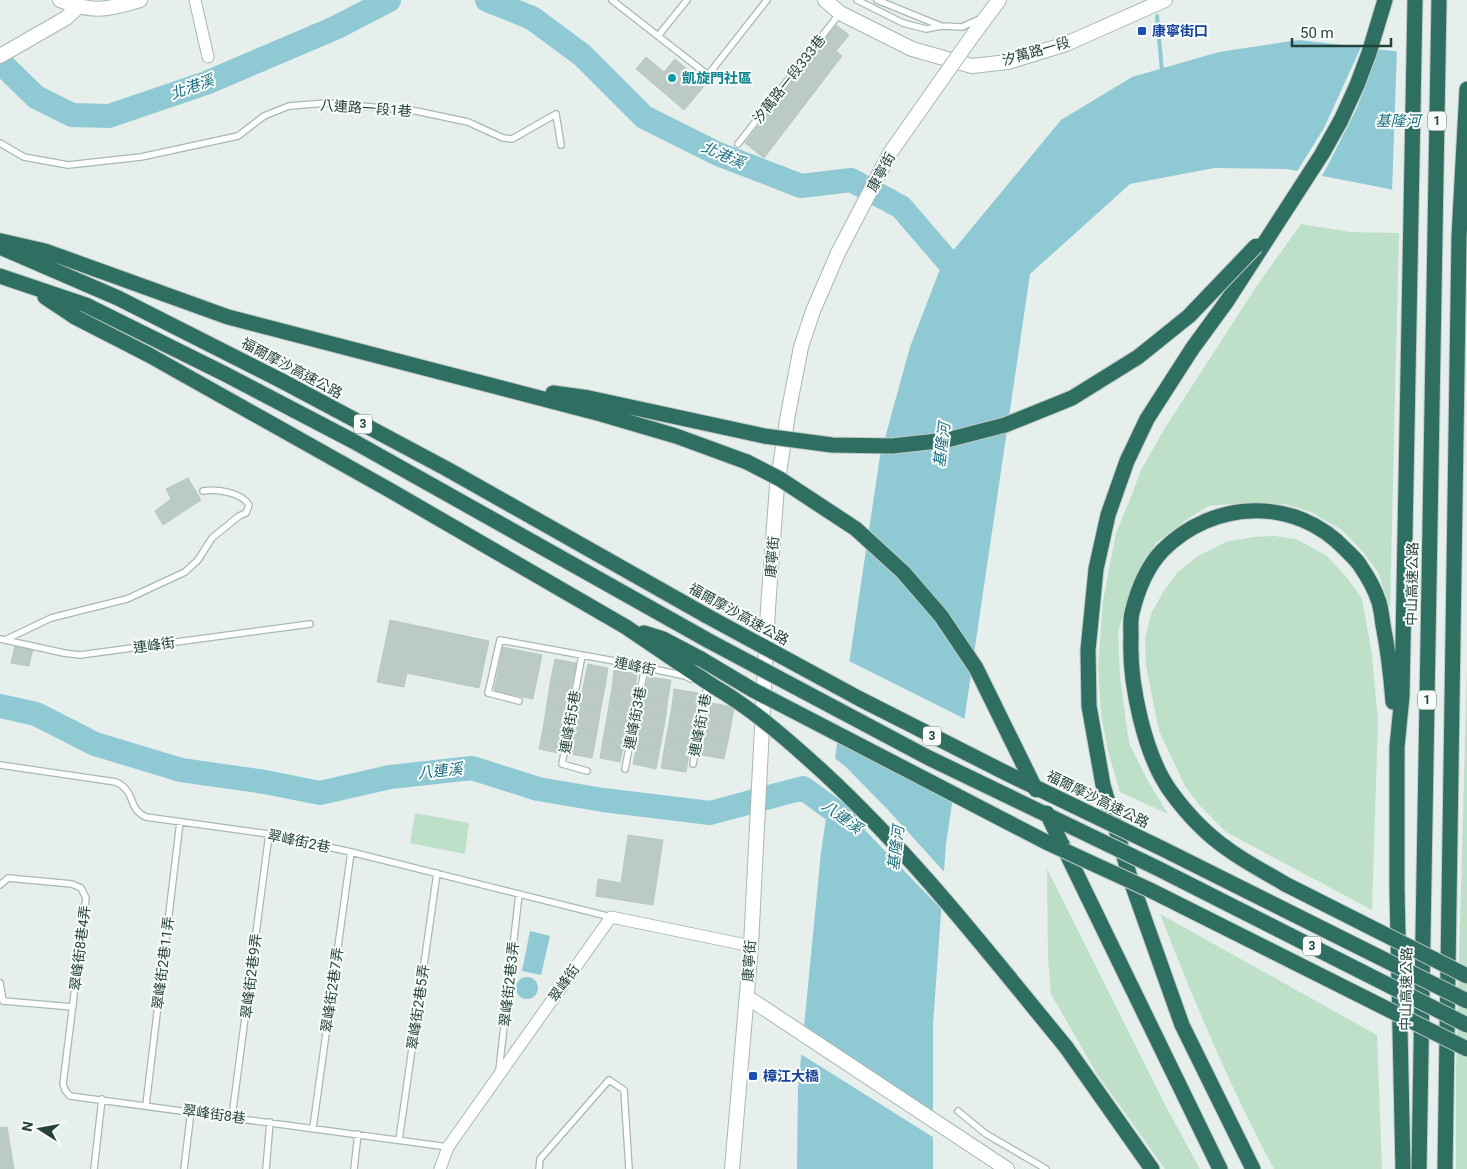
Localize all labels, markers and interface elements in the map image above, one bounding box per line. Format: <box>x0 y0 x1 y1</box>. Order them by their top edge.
scale bar <box>1292 15 1391 47</box>
place label: 康寧街口 <box>1152 23 1208 39</box>
text: 50 m <box>1300 24 1334 42</box>
marker: 康寧街口 <box>1136 25 1148 37</box>
street label: 汐萬路一段333巷 <box>750 32 828 126</box>
street label: 汐萬路一段 <box>1000 34 1072 68</box>
water label: 北港溪 <box>168 70 218 103</box>
place label: 凱旋門社區 <box>682 70 752 86</box>
marker: 凱旋門社區 <box>666 72 678 84</box>
street label: 八連路一段1巷 <box>320 97 412 119</box>
water label: 基隆河 <box>1375 112 1423 130</box>
road number: 1 <box>1428 112 1446 130</box>
water label: 北港溪 <box>699 138 749 173</box>
street label: 康寧街 <box>864 150 898 194</box>
street label: 福爾摩沙高速公路 <box>239 335 345 401</box>
road number: 3 <box>354 414 372 434</box>
water label: 基隆河 <box>930 419 954 468</box>
street label: 康寧街 <box>762 535 782 579</box>
street label: 中山高速公路 <box>1403 542 1421 626</box>
street label: 福爾摩沙高速公路 <box>686 580 792 648</box>
street label: 連峰街 <box>132 634 176 656</box>
street label: 連峰街 <box>613 654 657 678</box>
street label: 連峰街3巷 <box>621 685 649 751</box>
street label: 連峰街5巷 <box>557 689 583 755</box>
road number: 1 <box>1418 690 1436 710</box>
street label: 連峰街1巷 <box>686 692 714 758</box>
road number: 3 <box>923 726 941 746</box>
water label: 八連溪 <box>417 759 465 782</box>
street label: 福爾摩沙高速公路 <box>1044 767 1152 831</box>
water label: 八連溪 <box>819 796 867 839</box>
water label: 基隆河 <box>884 822 908 871</box>
street label: 翠峰街2巷 <box>266 827 332 855</box>
street label: 翠峰街8巷4弄 <box>67 904 93 992</box>
street label: 翠峰街2巷11弄 <box>149 916 177 1010</box>
street label: 翠峰街2巷9弄 <box>238 932 264 1020</box>
road number: 3 <box>1303 936 1321 956</box>
street label: 康寧街 <box>740 939 758 983</box>
street label: 翠峰街2巷3弄 <box>497 941 521 1027</box>
street label: 翠峰街2巷7弄 <box>318 946 346 1034</box>
street label: 中山高速公路 <box>1397 947 1415 1031</box>
street label: 翠峰街 <box>545 961 583 1005</box>
street label: 翠峰街2巷5弄 <box>404 963 432 1051</box>
place label: 樟江大橋 <box>763 1068 819 1084</box>
marker: 樟江大橋 <box>747 1070 759 1082</box>
street label: 翠峰街8巷 <box>181 1102 247 1126</box>
north arrow <box>15 1104 65 1154</box>
text: N <box>18 1120 36 1133</box>

